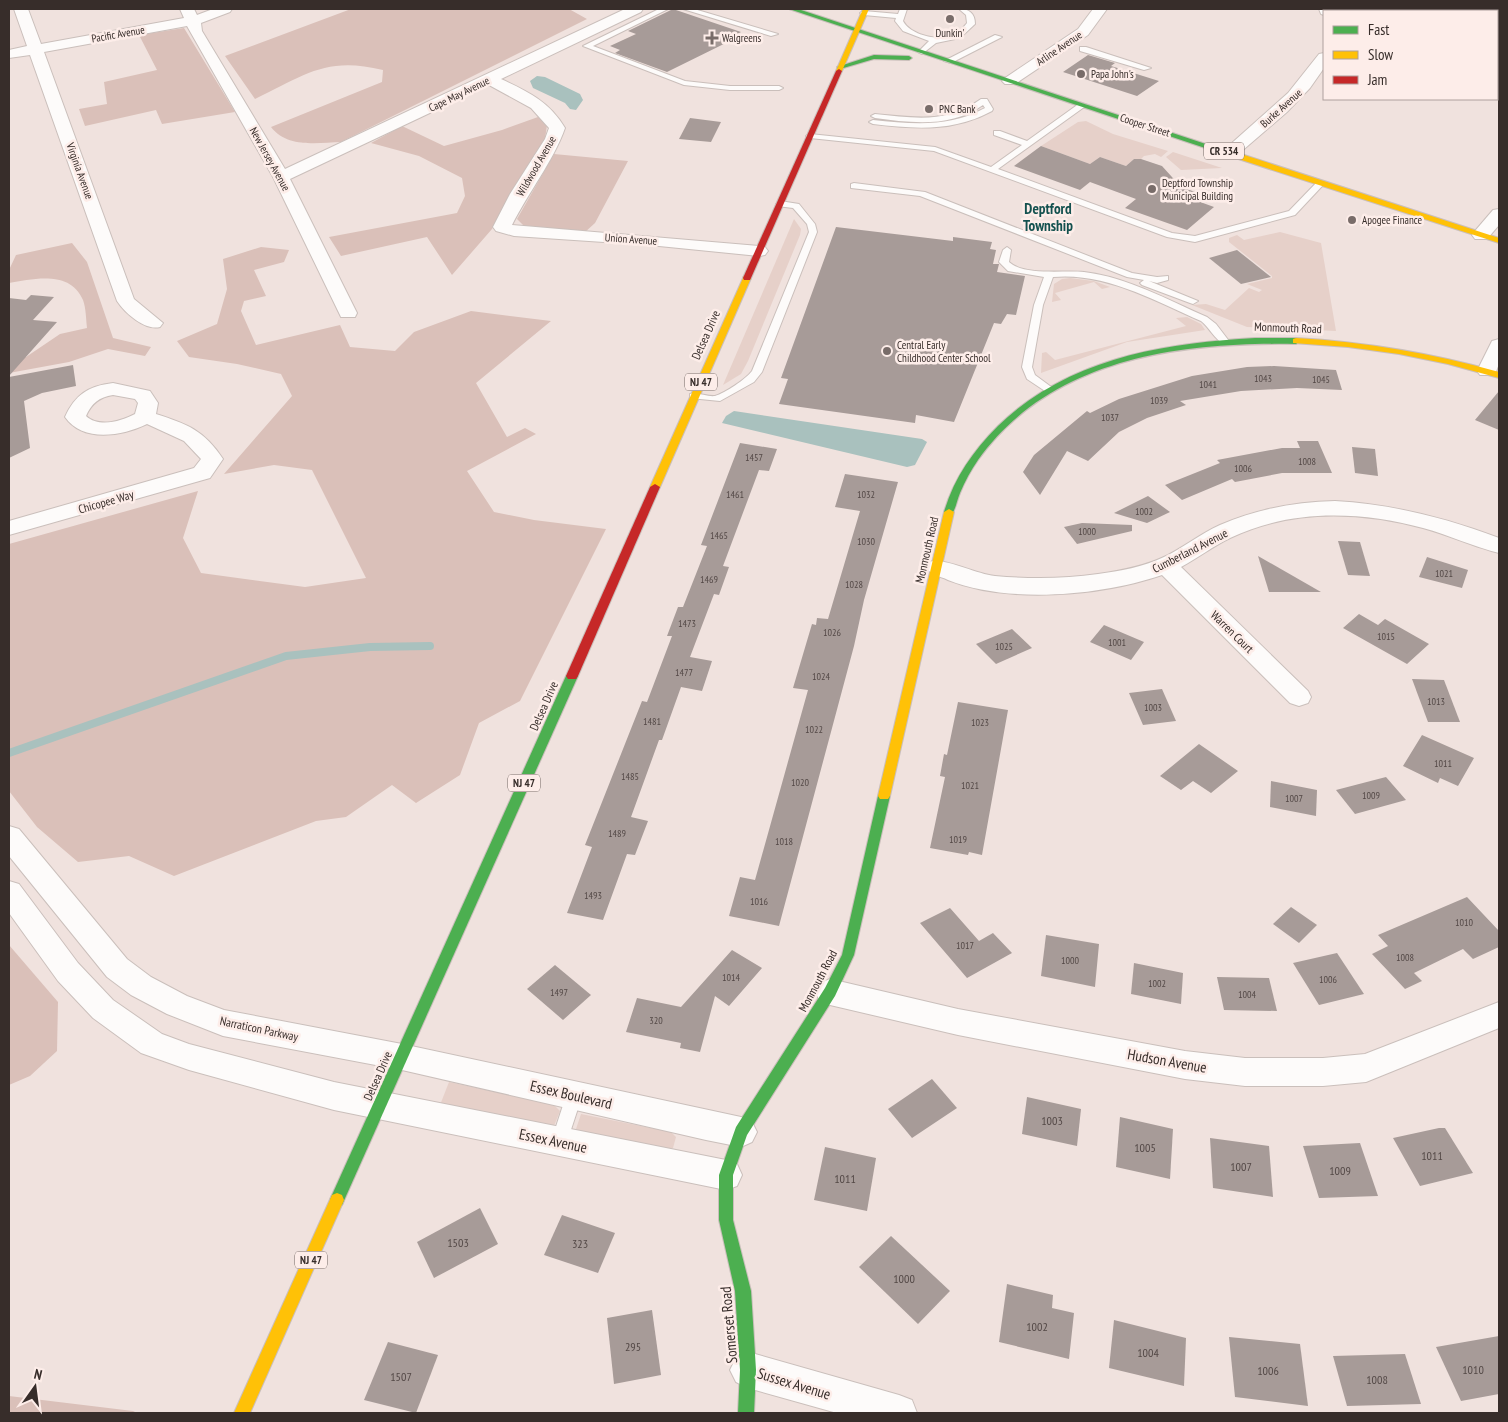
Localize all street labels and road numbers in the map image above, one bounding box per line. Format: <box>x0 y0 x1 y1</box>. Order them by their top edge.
street label: Pacific Avenue <box>90 22 146 46</box>
street label: Arline Avenue <box>1033 27 1085 68</box>
street label: Cape May Avenue <box>426 73 492 115</box>
street label: Burke Avenue <box>1257 85 1305 130</box>
street label: Cooper Street <box>1118 110 1172 140</box>
street label: New Jersey Avenue <box>247 125 294 194</box>
street label: Wildwood Avenue <box>513 133 559 199</box>
street label: Virginia Avenue <box>63 140 97 202</box>
road number: CR 534 <box>1204 142 1244 160</box>
street label: Union Avenue <box>604 230 658 248</box>
street label: Delsea Drive <box>688 308 723 362</box>
street label: Monmouth Road <box>1254 319 1322 336</box>
road number: NJ 47 <box>685 374 717 391</box>
street label: Chicopee Way <box>76 486 136 517</box>
street label: Monmouth Road <box>912 515 941 585</box>
street label: Cumberland Avenue <box>1150 525 1230 576</box>
street label: Warren Court <box>1208 607 1258 656</box>
street label: Delsea Drive <box>526 679 561 733</box>
road number: NJ 47 <box>508 774 540 791</box>
street label: Monmouth Road <box>795 947 840 1014</box>
street label: Narraticon Parkway <box>219 1013 300 1044</box>
street label: Hudson Avenue <box>1126 1044 1208 1077</box>
street label: Delsea Drive <box>360 1049 395 1103</box>
street label: Essex Boulevard <box>528 1076 614 1113</box>
street label: Essex Avenue <box>517 1124 589 1157</box>
road number: NJ 47 <box>295 1252 327 1268</box>
street label: Somerset Road <box>716 1286 741 1364</box>
street label: Sussex Avenue <box>755 1363 833 1404</box>

